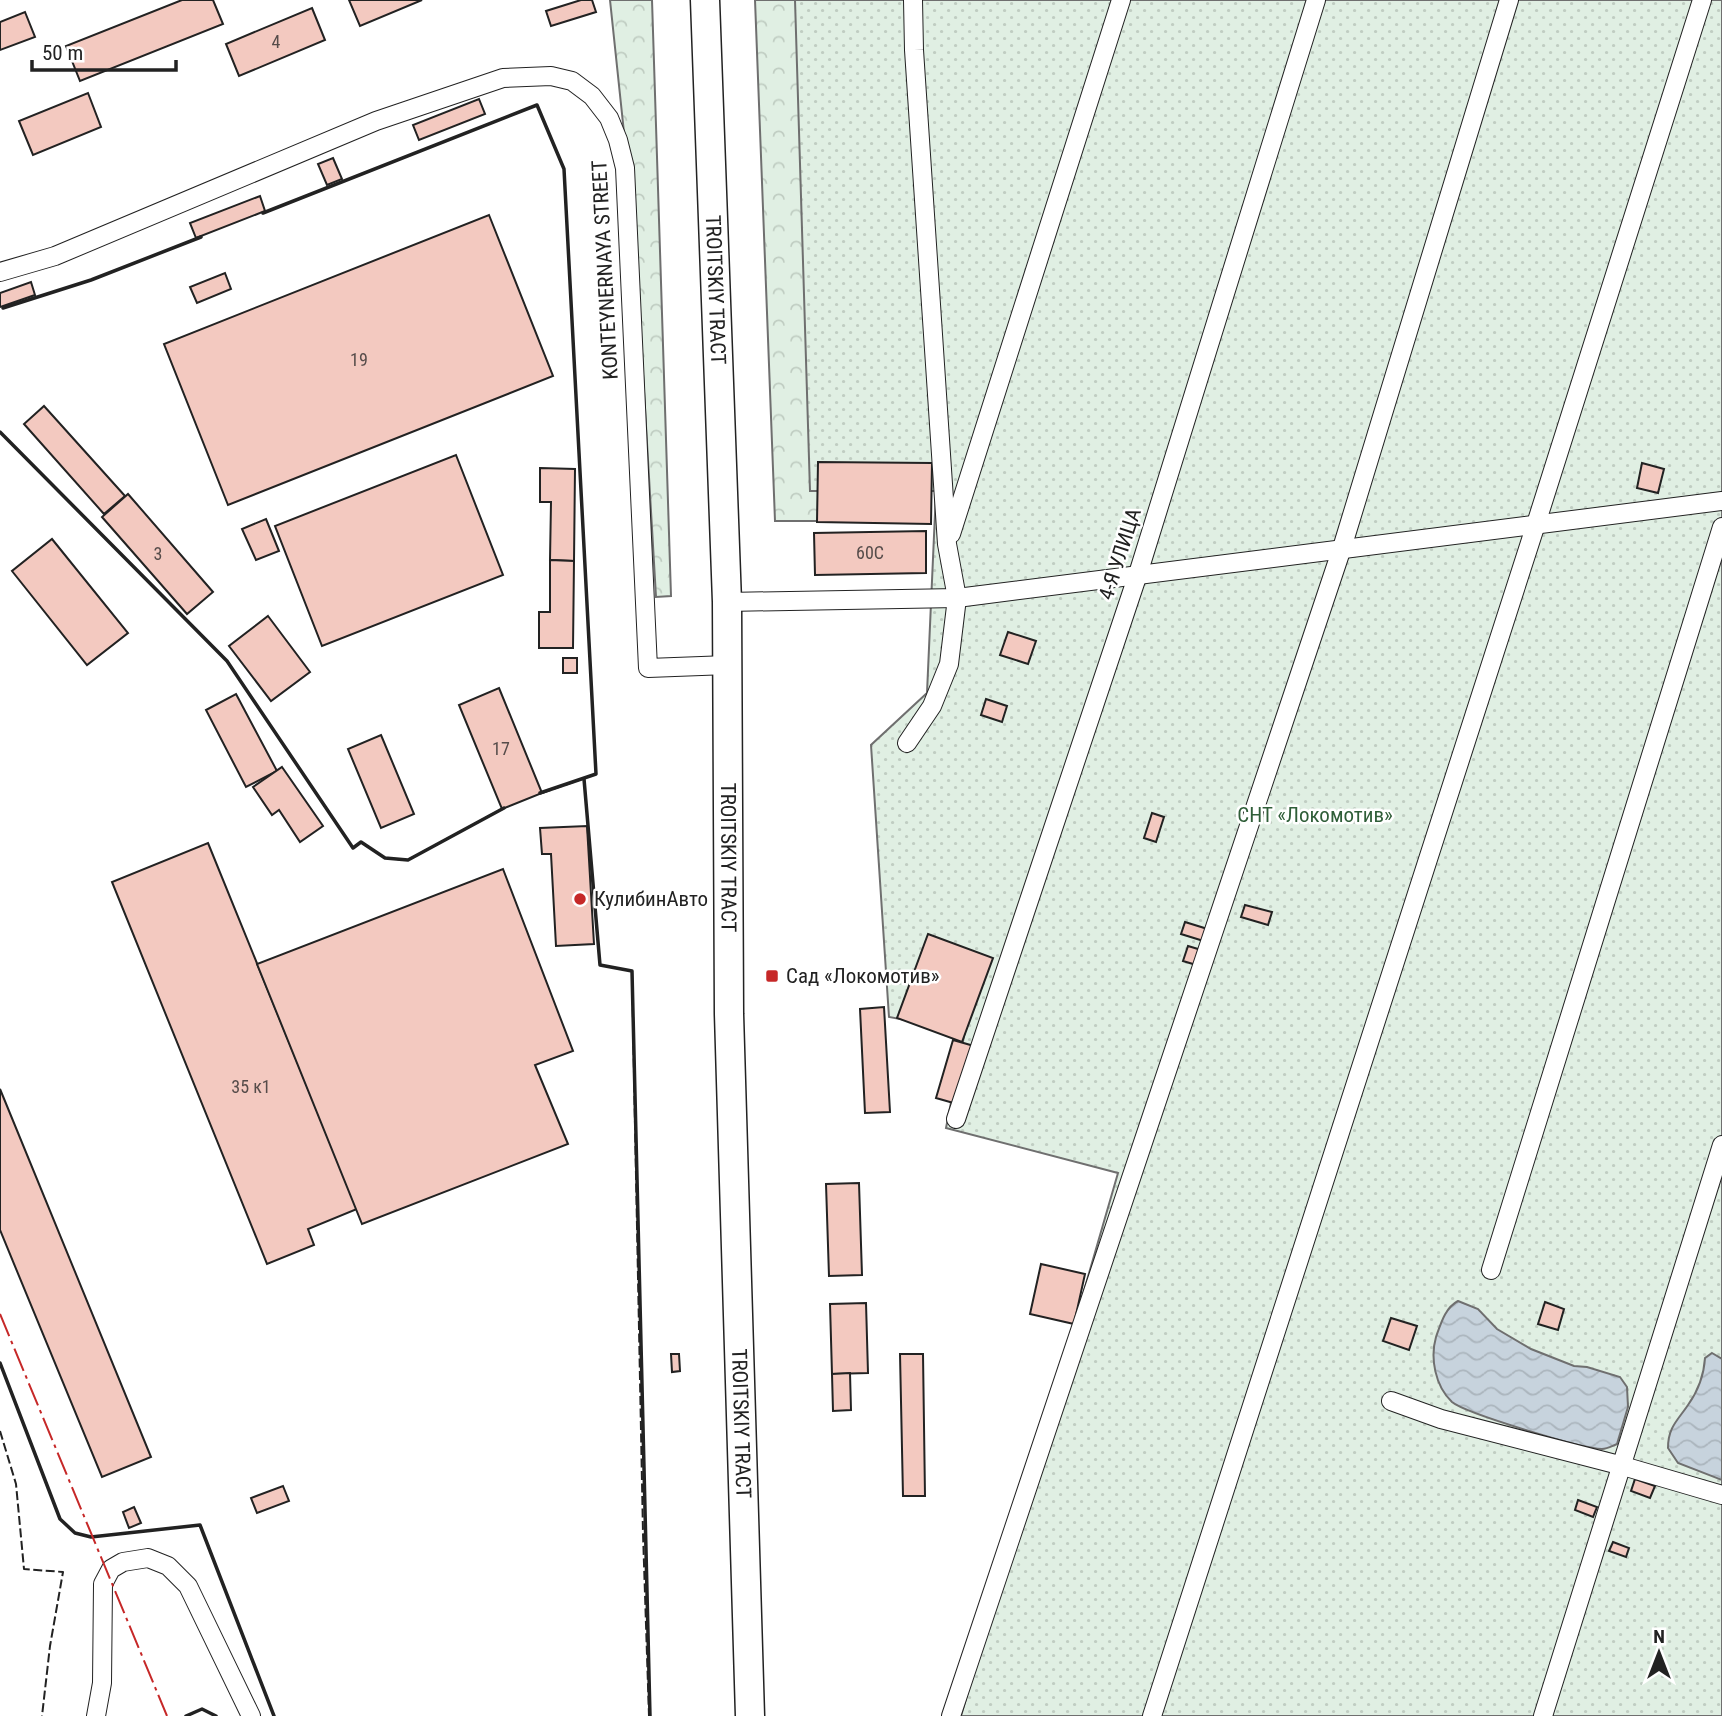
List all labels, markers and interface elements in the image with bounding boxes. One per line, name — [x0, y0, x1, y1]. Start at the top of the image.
scale bar — [32, 28, 175, 72]
house number: 4 — [272, 31, 281, 52]
text: 50 m — [42, 41, 83, 65]
street label: KONTEYNERNAYA STREET — [587, 160, 623, 380]
street label: TROITSKIY TRACT — [701, 214, 730, 365]
house number: 19 — [350, 349, 368, 370]
street label: 4-Я УЛИЦА — [1094, 505, 1146, 603]
house number: 60С — [856, 542, 884, 563]
house number: 3 — [154, 543, 162, 564]
house number: 17 — [492, 738, 510, 759]
street label: TROITSKIY TRACT — [716, 783, 741, 933]
park label: СНТ «Локомотив» — [1237, 803, 1393, 827]
place label: КулибинАвто — [594, 887, 708, 911]
marker: КулибинАвто — [572, 891, 588, 907]
place label: Сад «Локомотив» — [786, 964, 940, 988]
marker: Сад «Локомотив» — [764, 968, 780, 984]
house number: 35 к1 — [231, 1076, 271, 1097]
street label: TROITSKIY TRACT — [727, 1348, 755, 1499]
north arrow — [1624, 1618, 1694, 1688]
text: N — [1653, 1625, 1665, 1648]

